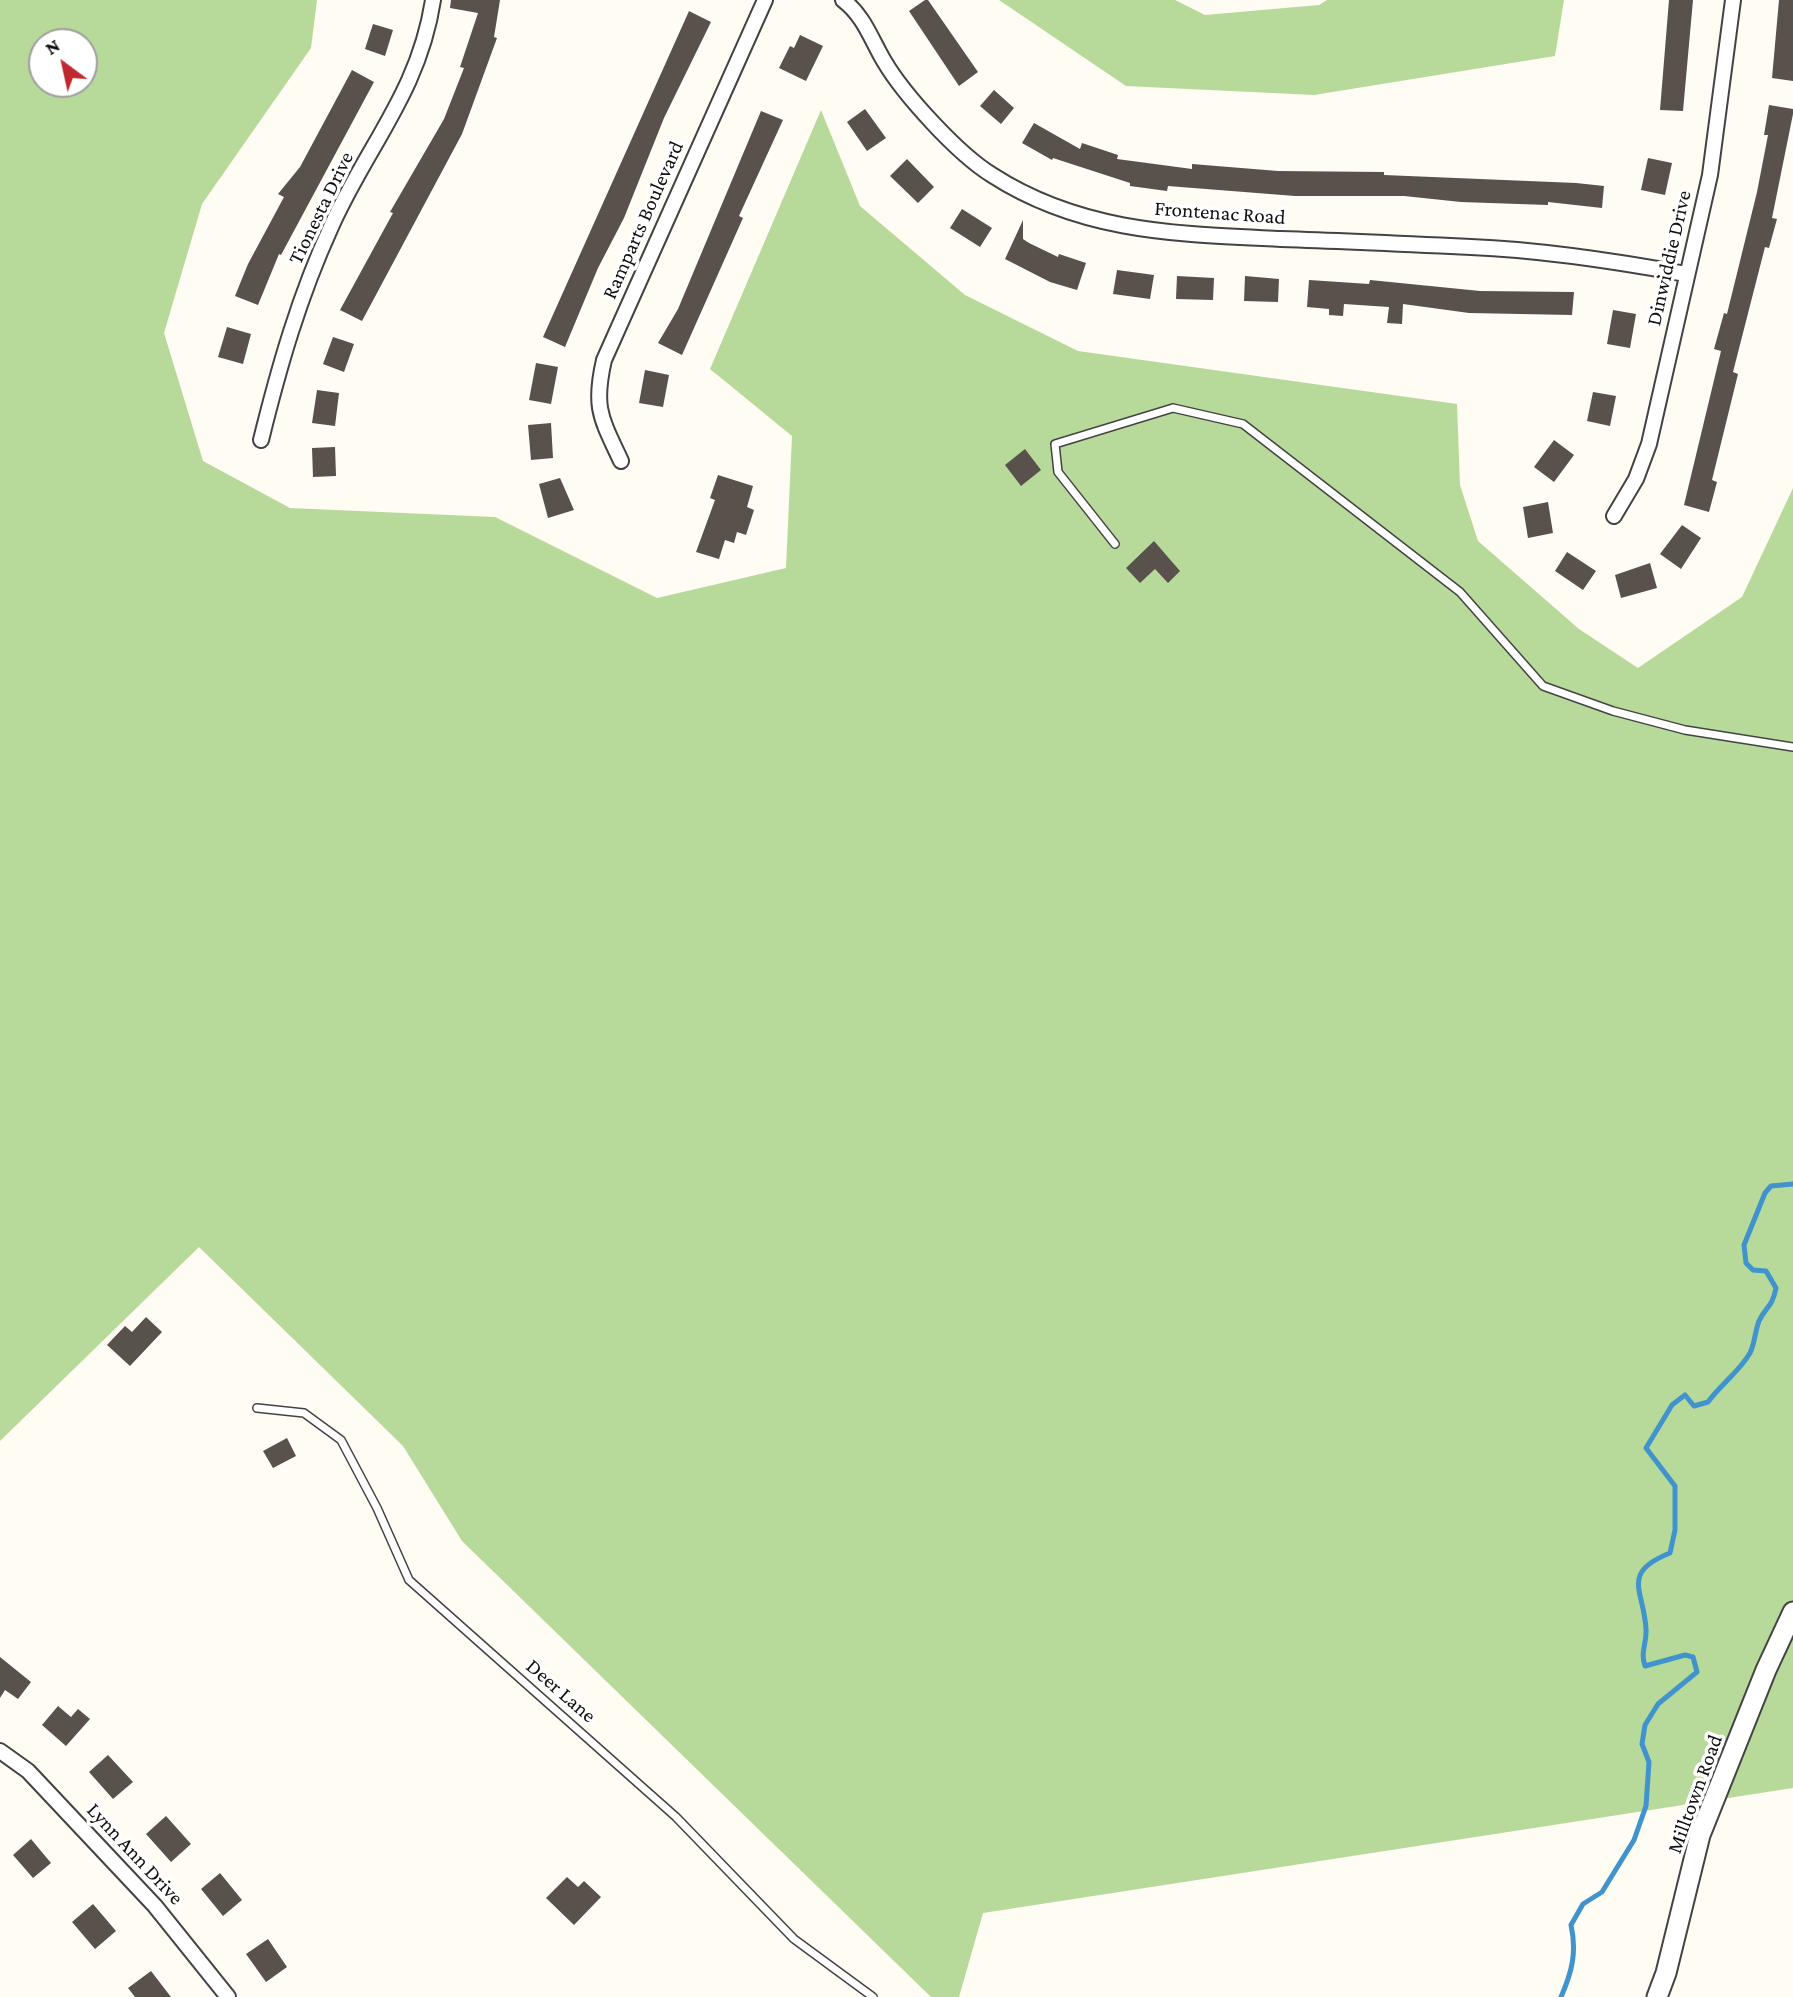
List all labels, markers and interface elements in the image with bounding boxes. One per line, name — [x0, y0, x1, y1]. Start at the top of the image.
north arrow — [28, 28, 98, 98]
text: N — [41, 34, 64, 59]
street label: Ramparts Boulevard — [597, 137, 689, 303]
street label: Tionesta Drive — [283, 148, 359, 268]
street label: Dinwiddie Drive — [1641, 188, 1697, 328]
street label: Frontenac Road — [1154, 196, 1286, 230]
street label: Deer Lane — [521, 1654, 601, 1728]
street label: Milltown Road — [1662, 1731, 1728, 1857]
street label: Lynn Ann Drive — [81, 1798, 189, 1910]

